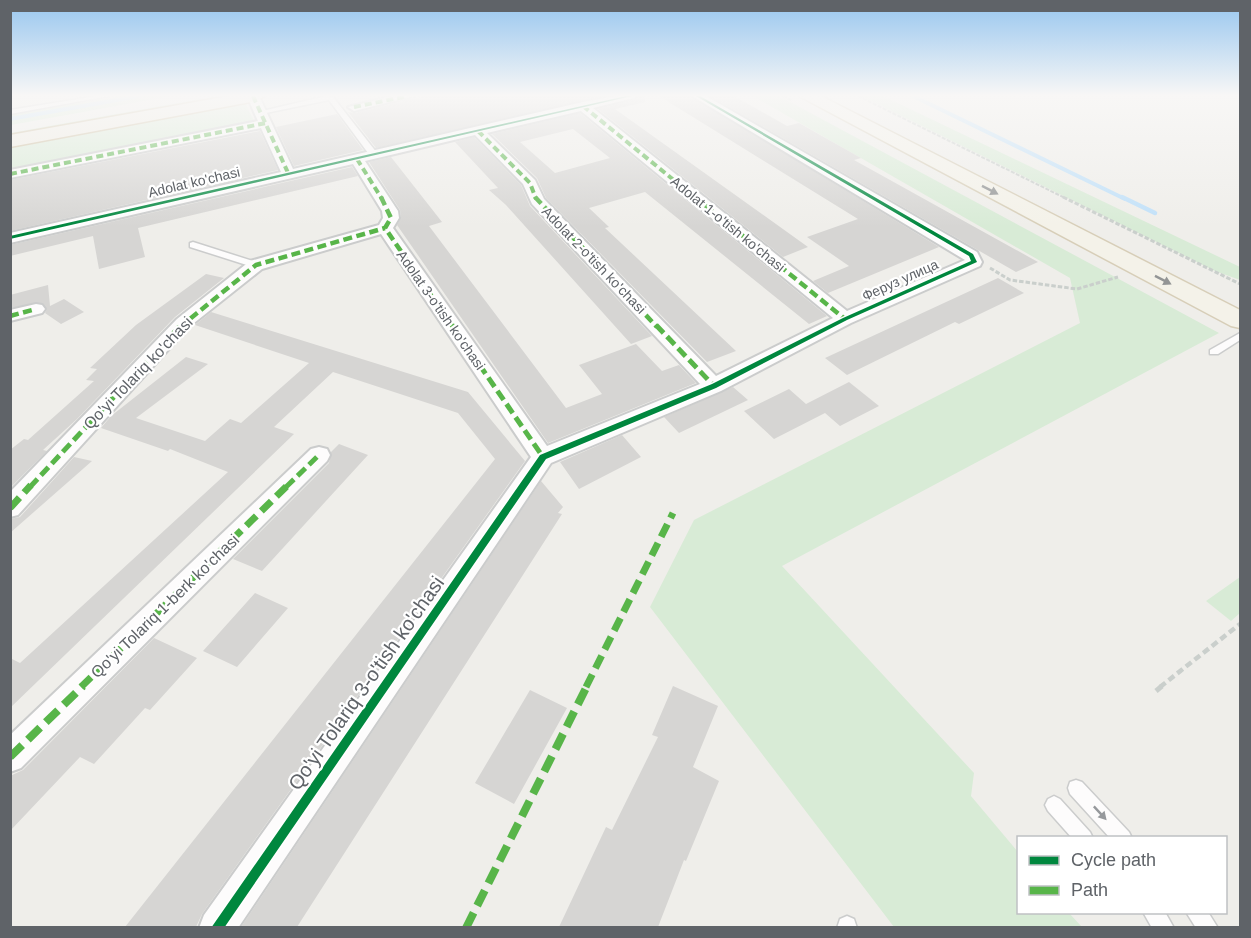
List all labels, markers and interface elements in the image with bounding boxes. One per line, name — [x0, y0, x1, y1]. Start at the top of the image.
street label: Adolat ko'chasi — [147, 164, 241, 200]
street label: Adolat 1-o'tish ko'chasi — [668, 173, 788, 275]
one-way arrow — [982, 186, 999, 195]
street label: Adolat 2-o'tish ko'chasi — [539, 203, 649, 317]
street label: Adolat 3-o'tish ko'chasi — [394, 247, 488, 373]
street label: Феруз улица — [859, 256, 941, 304]
one-way arrow — [1155, 276, 1172, 285]
street label: Qo'yi Tolariq ko'chasi — [80, 314, 196, 432]
street label: Qo'yi Tolariq 1-berk ko'chasi — [88, 531, 242, 681]
street label: Qo'yi Tolariq 3-o'tish ko'chasi — [284, 572, 448, 794]
one-way arrow — [1093, 805, 1107, 820]
legend — [1017, 836, 1227, 914]
text: Cycle path — [1071, 850, 1156, 870]
text: Path — [1071, 880, 1108, 900]

